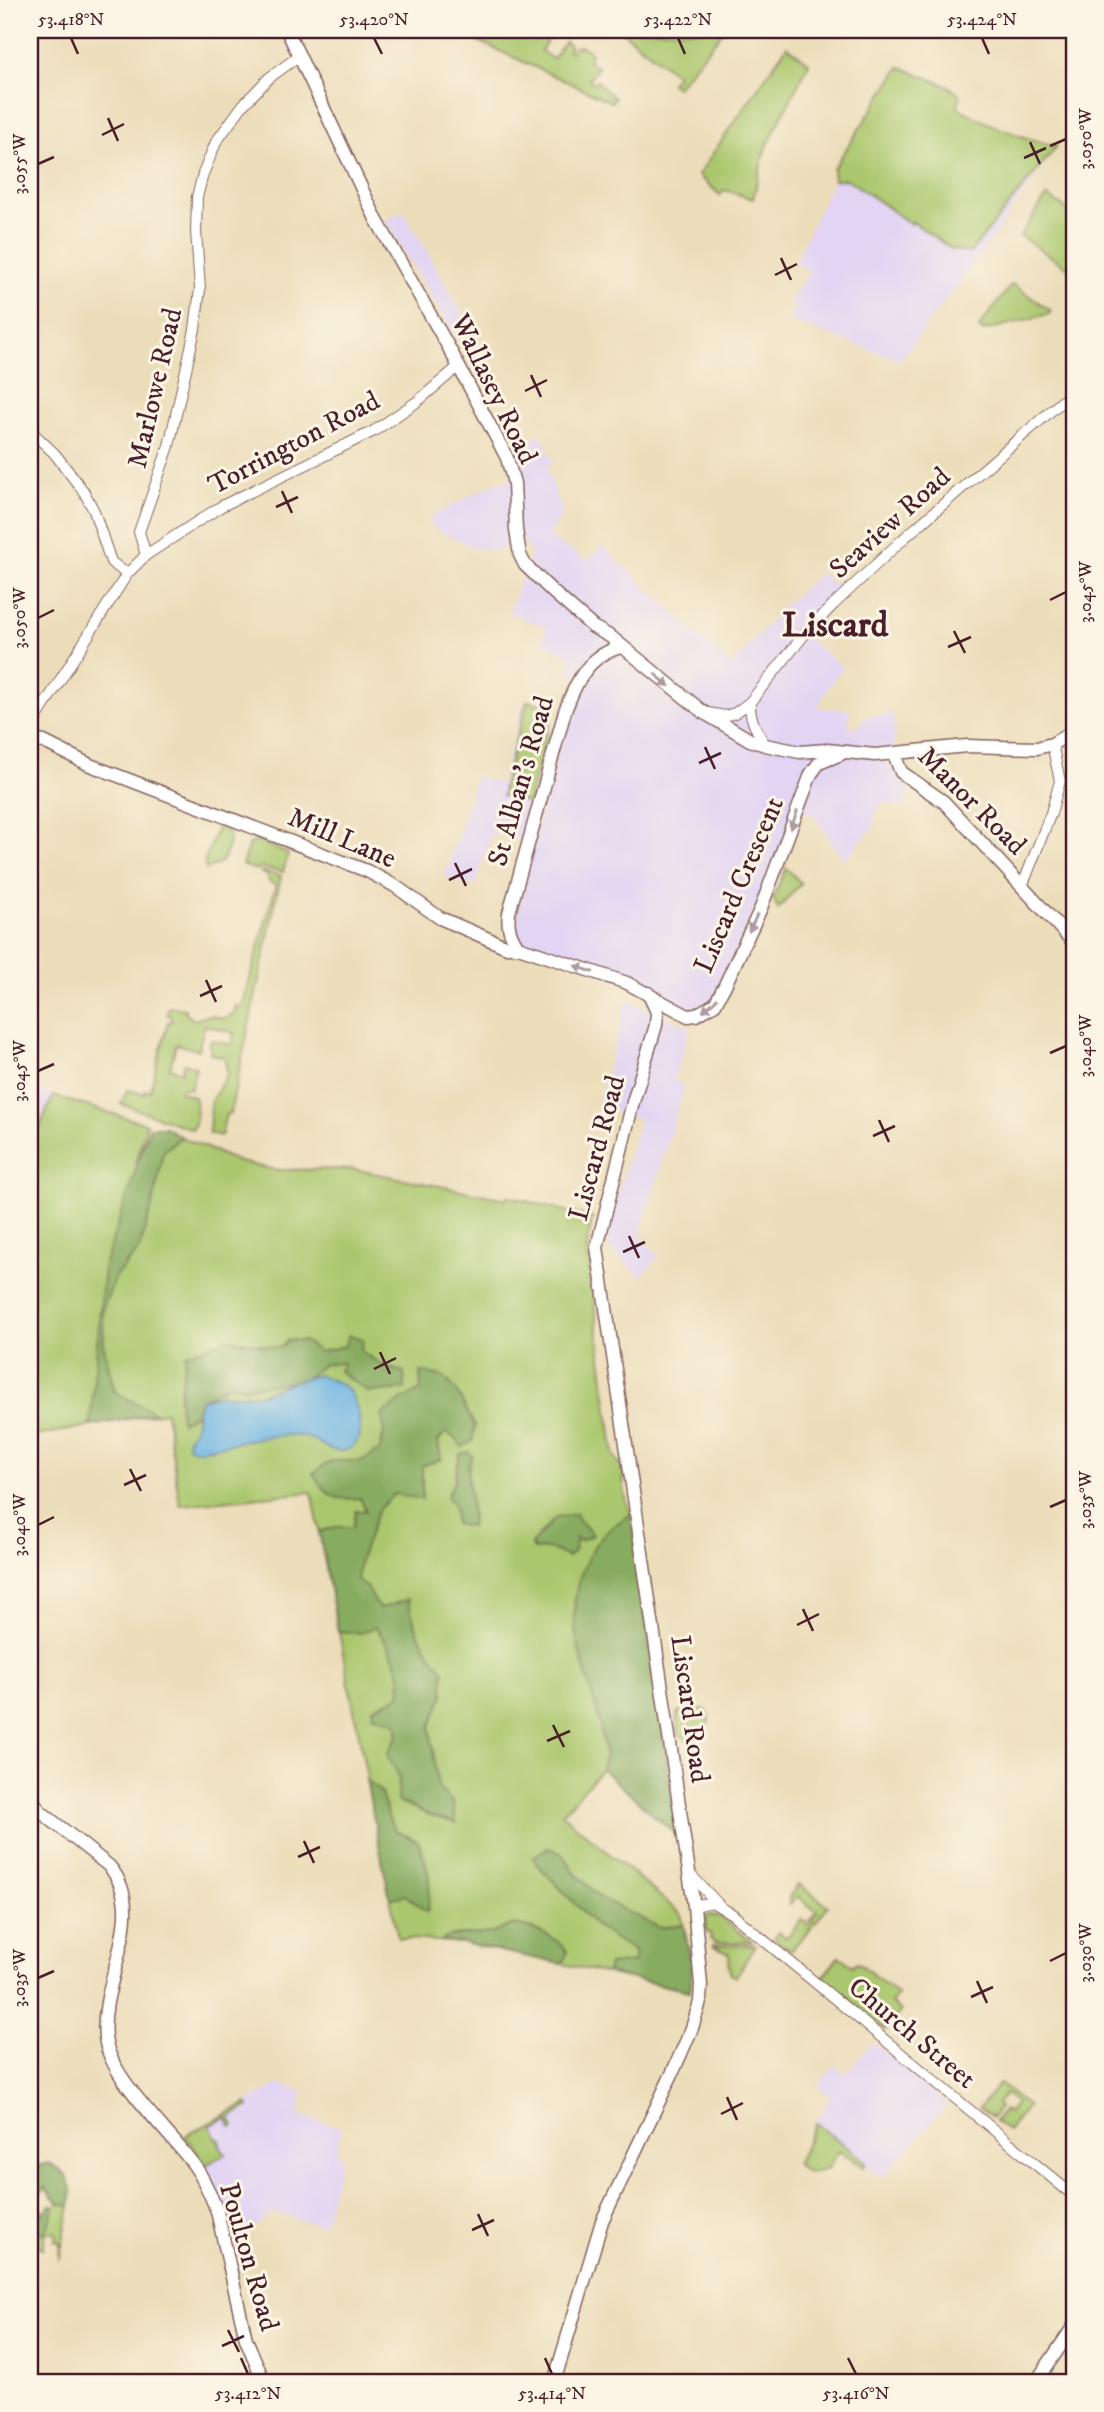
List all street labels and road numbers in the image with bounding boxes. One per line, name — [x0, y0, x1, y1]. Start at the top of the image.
street label: Marlowe Road — [120, 305, 190, 471]
street label: Wallasey Road — [442, 307, 545, 470]
street label: Torrington Road — [202, 383, 386, 503]
street label: Seaview Road — [822, 459, 958, 587]
street label: St Alban's Road — [480, 692, 562, 870]
street label: Manor Road — [910, 739, 1034, 863]
street label: Liscard Crescent — [686, 792, 792, 978]
street label: Mill Lane — [283, 800, 401, 876]
street label: Liscard Road — [561, 1071, 633, 1224]
street label: Liscard Road — [662, 1633, 718, 1785]
street label: Church Street — [841, 1969, 983, 2097]
street label: Poulton Road — [211, 2179, 287, 2335]

